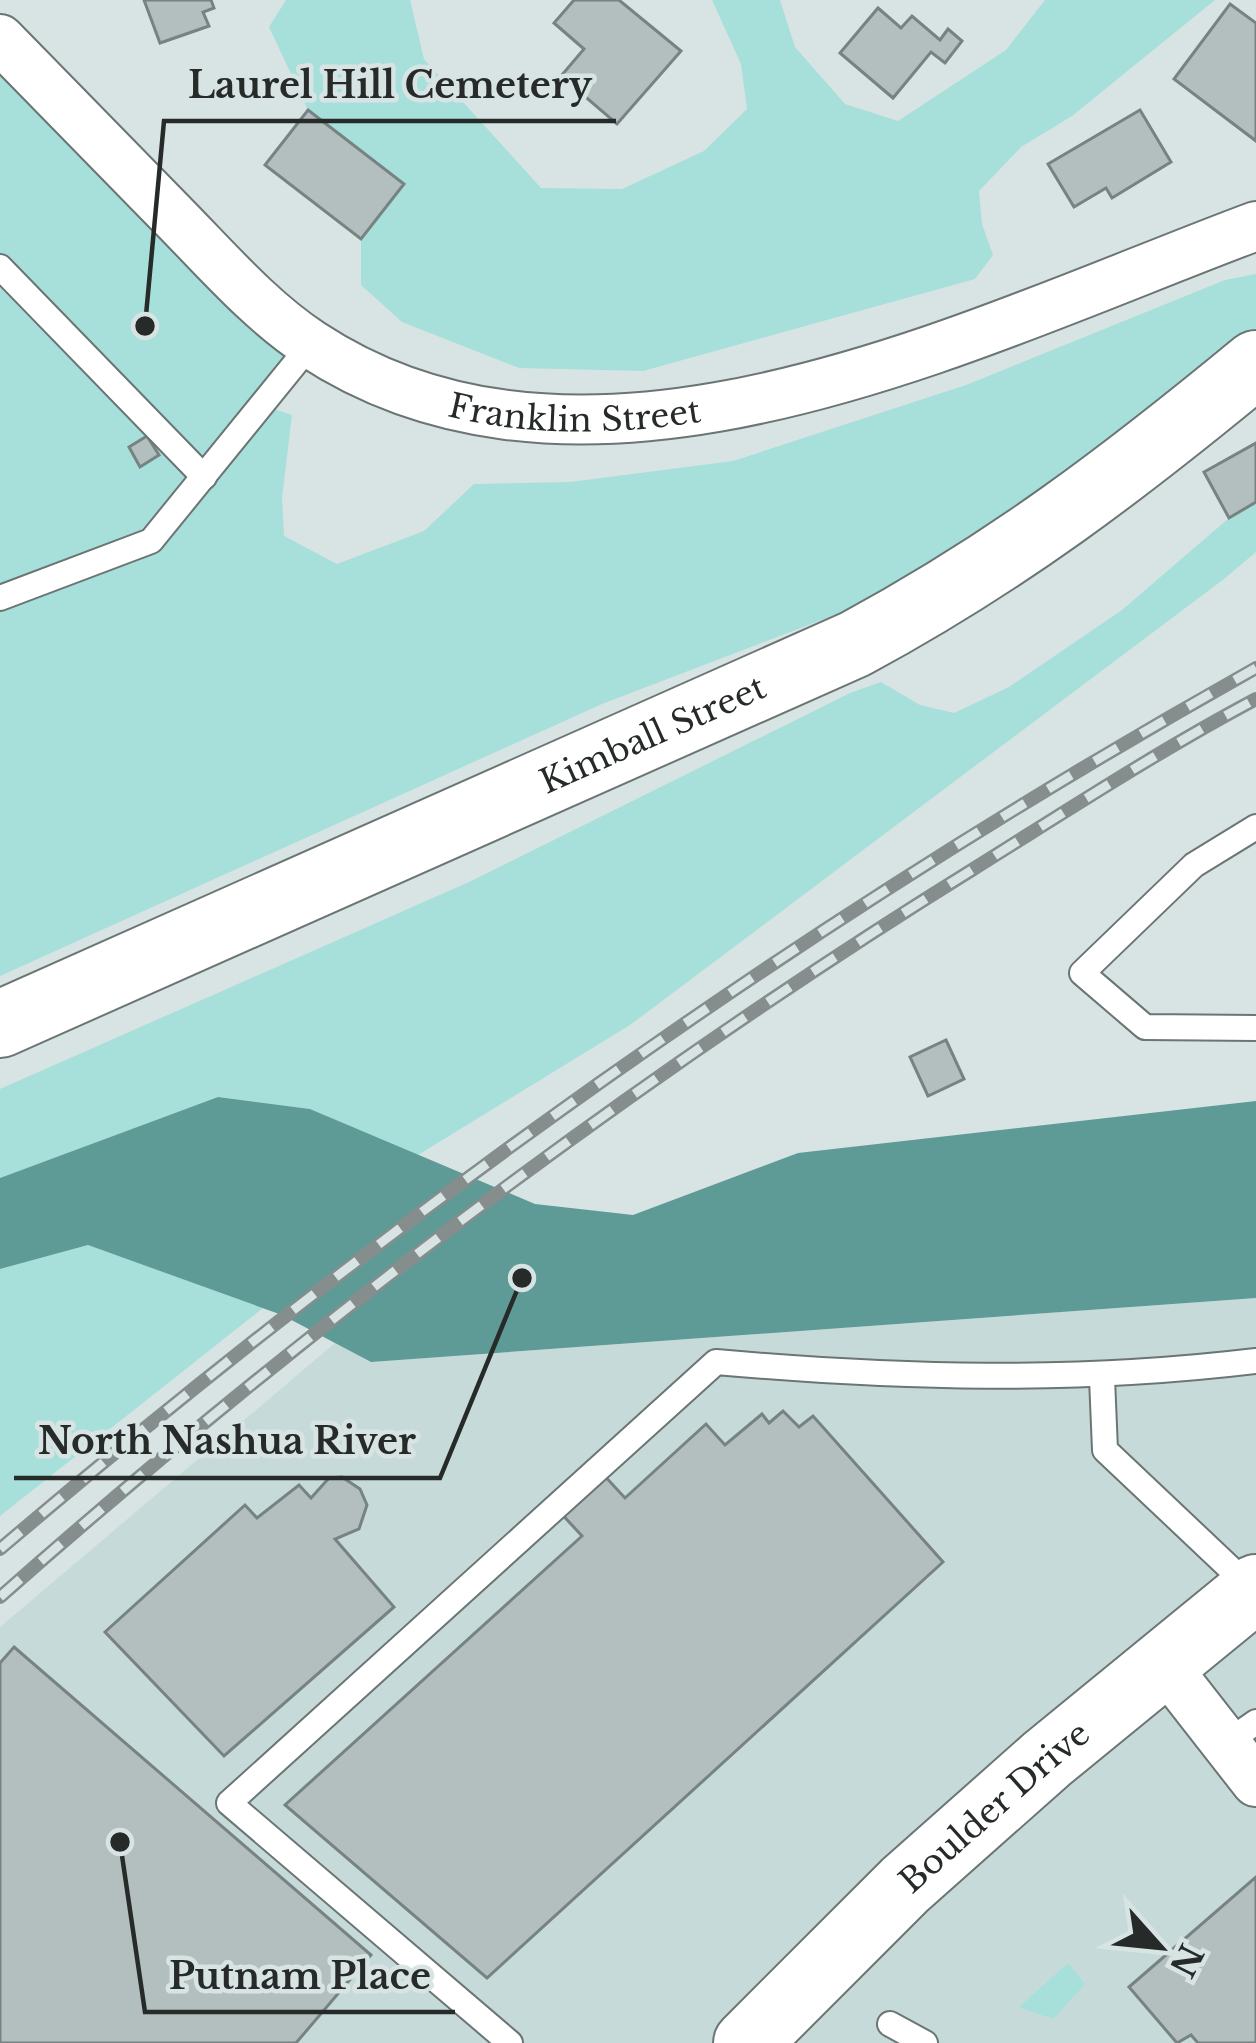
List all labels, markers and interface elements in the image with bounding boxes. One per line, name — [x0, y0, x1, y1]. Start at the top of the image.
callout: Laurel Hill Cemetery — [164, 49, 616, 121]
text: Laurel Hill Cemetery — [188, 63, 593, 108]
street label: Franklin Street — [445, 385, 704, 441]
street label: Kimball Street — [534, 666, 772, 802]
callout: North Nashua River — [14, 1406, 440, 1478]
text: North Nashua River — [38, 1419, 416, 1464]
street label: Boulder Drive — [891, 1713, 1098, 1902]
north arrow — [1100, 1887, 1220, 2007]
text: N — [1161, 1937, 1212, 1984]
callout: Putnam Place — [145, 1940, 455, 2012]
text: Putnam Place — [169, 1954, 431, 1999]

